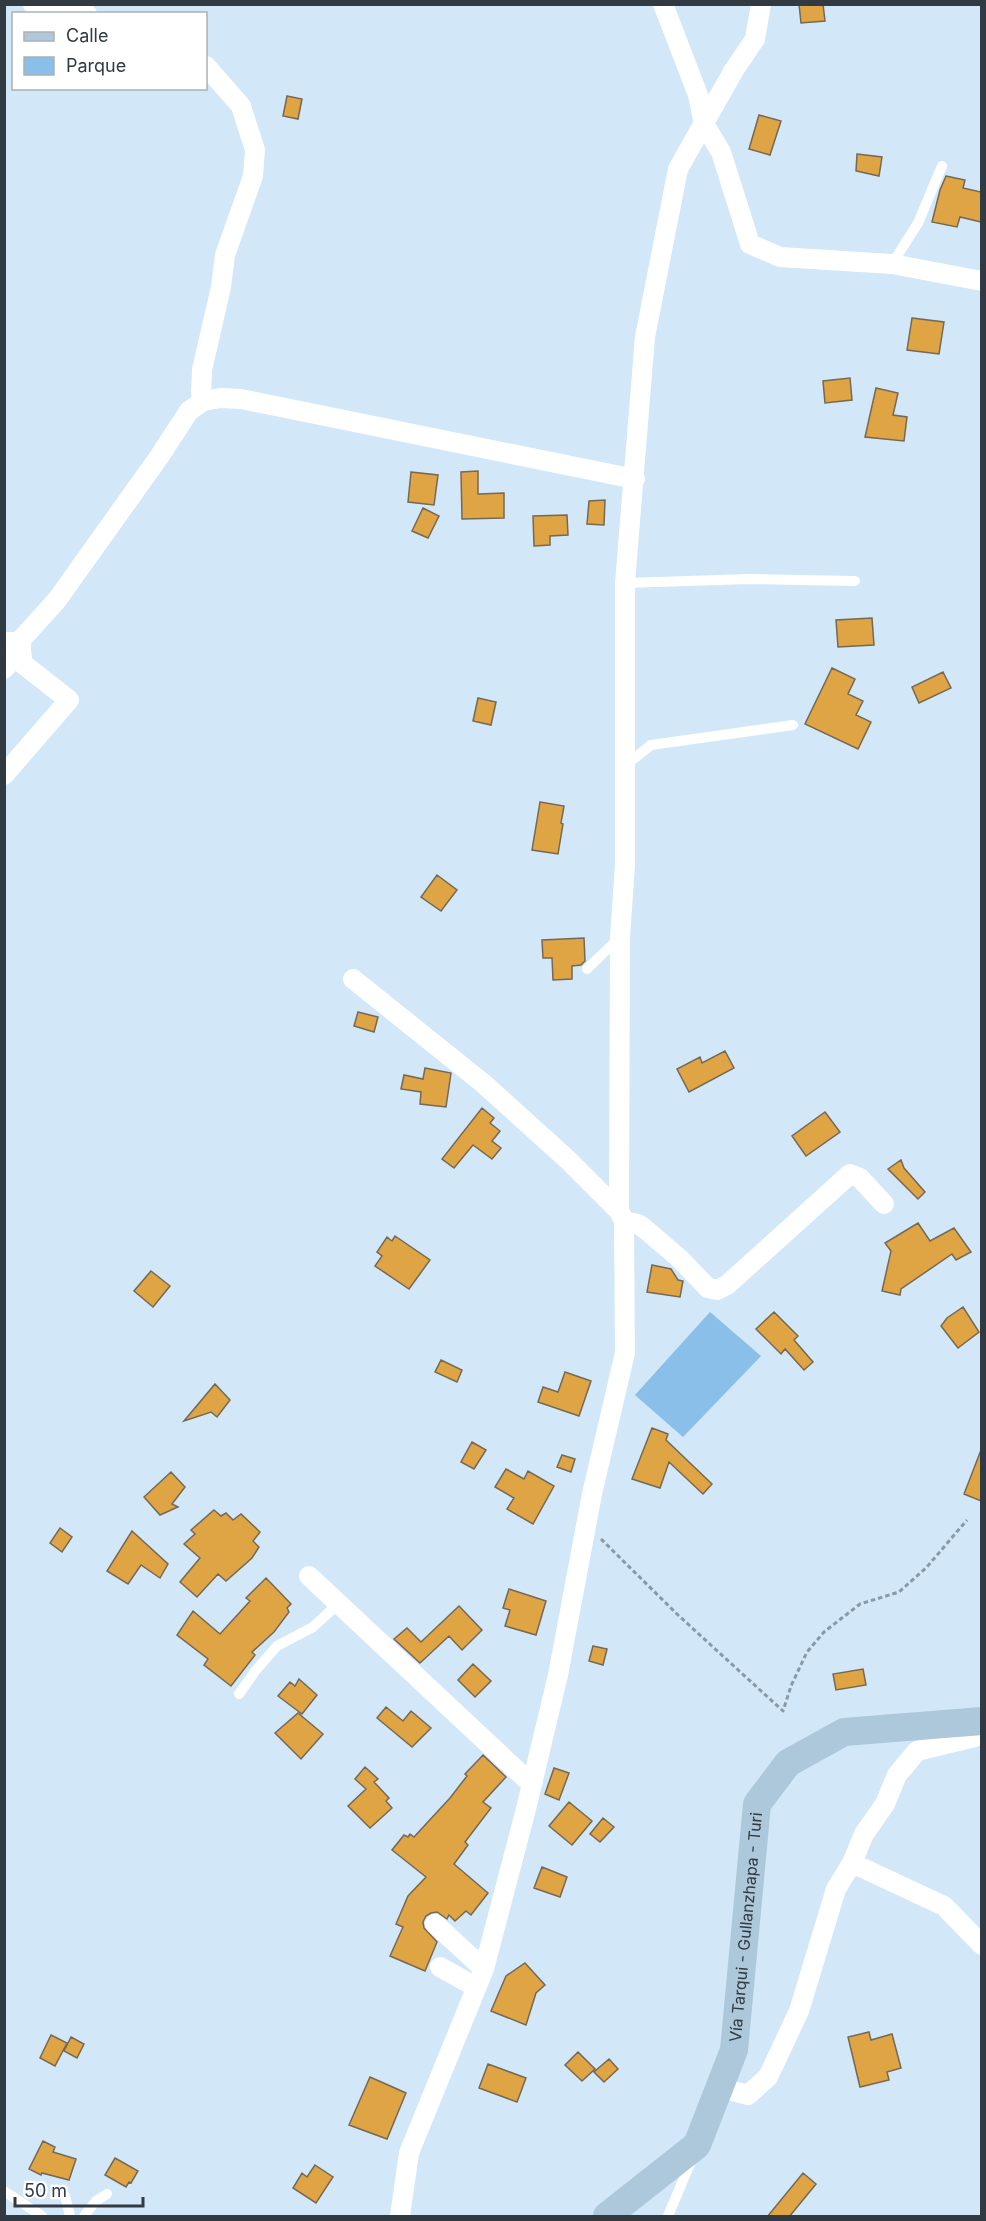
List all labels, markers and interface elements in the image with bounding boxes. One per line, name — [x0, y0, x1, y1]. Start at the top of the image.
legend — [12, 12, 207, 90]
text: Calle — [66, 25, 108, 46]
text: Parque — [66, 55, 126, 76]
street label: Vía Tarqui - Gullanzhapa - Turi — [725, 1811, 766, 2043]
scale bar — [15, 2170, 142, 2208]
text: 50 m — [24, 2180, 67, 2201]

